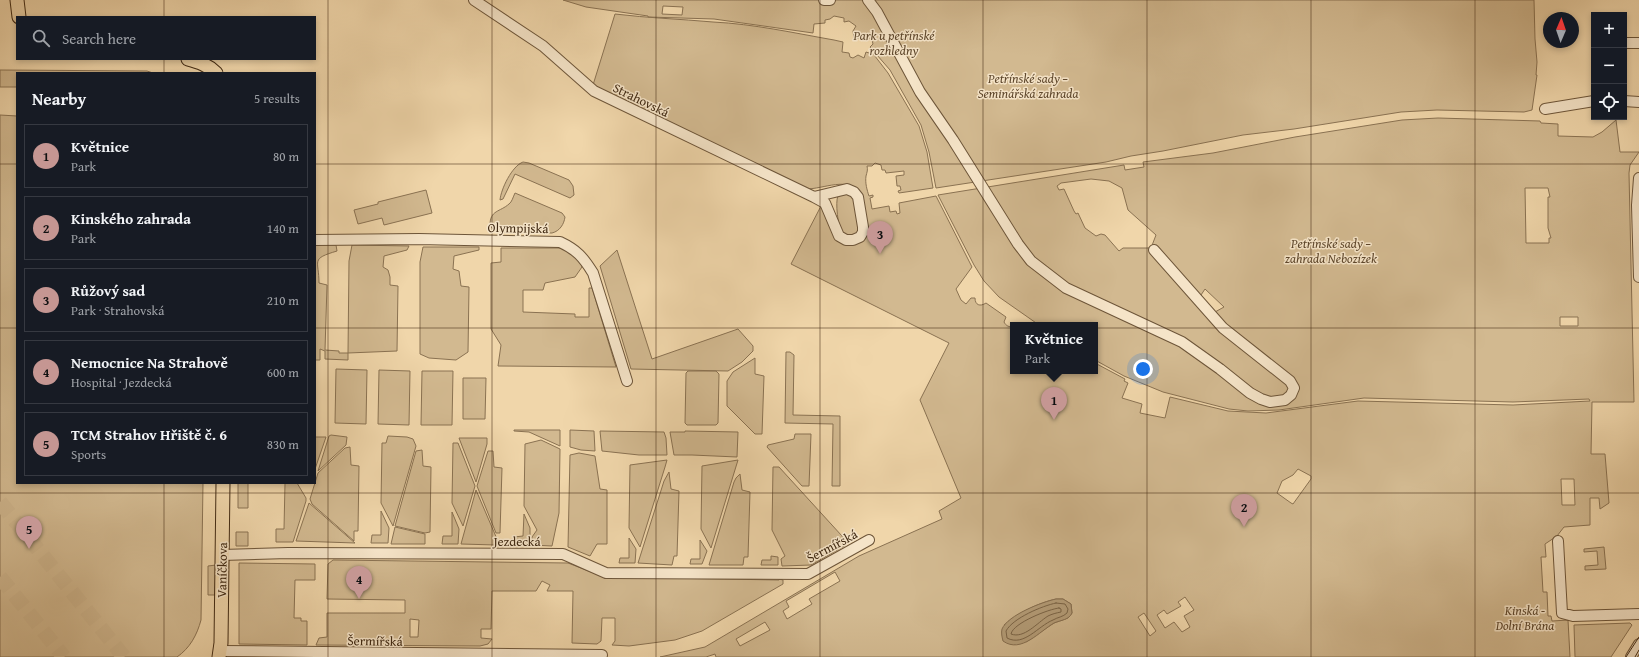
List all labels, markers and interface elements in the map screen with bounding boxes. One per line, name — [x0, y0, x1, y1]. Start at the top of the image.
north arrow — [1543, 12, 1579, 48]
map controls — [1591, 12, 1627, 120]
button: + — [1591, 12, 1627, 48]
search box — [16, 16, 316, 60]
park label: Park u petřínské rozhledny — [852, 26, 935, 60]
icon: search — [30, 27, 52, 49]
text: Search here — [62, 28, 136, 49]
button: − — [1591, 48, 1627, 84]
park label: Petřínské sady – Seminářská zahrada — [978, 69, 1078, 103]
street label: Strahovská — [610, 78, 673, 122]
button: locate — [1591, 84, 1627, 120]
text: Nearby — [32, 86, 86, 111]
text: 5 results — [254, 89, 300, 108]
text: Květnice — [71, 136, 129, 157]
text: 1 — [43, 147, 49, 166]
text: 80 m — [273, 147, 299, 166]
text: Park — [71, 157, 96, 176]
text: Kinského zahrada — [71, 208, 191, 229]
street label: Olympijská — [487, 218, 549, 238]
text: 2 — [43, 219, 49, 238]
text: 140 m — [267, 219, 299, 238]
pin: 3 — [867, 221, 893, 254]
text: Park — [71, 229, 96, 248]
park label: Petřínské sady – zahrada Nebozízek — [1284, 234, 1377, 268]
text: Růžový sad — [71, 280, 145, 301]
text: 3 — [43, 291, 49, 310]
text: 210 m — [267, 291, 299, 310]
text: Park · Strahovská — [71, 301, 164, 320]
popup — [1010, 322, 1098, 374]
text: Květnice — [1025, 328, 1083, 349]
text: Park — [1025, 349, 1050, 368]
text: Nemocnice Na Strahově — [71, 352, 228, 373]
your location — [1133, 359, 1153, 379]
text: 4 — [43, 363, 49, 382]
text: 600 m — [267, 363, 299, 382]
text: Hospital · Jezdecká — [71, 373, 172, 392]
pin: 1 — [1041, 387, 1067, 420]
text: TCM Strahov Hřiště č. 6 — [71, 424, 227, 445]
text: 5 — [43, 435, 49, 454]
text: 830 m — [267, 435, 299, 454]
text: Sports — [71, 445, 106, 464]
pin: 2 — [1231, 494, 1257, 527]
pin: 5 — [16, 516, 42, 549]
street label: Šermířská — [803, 524, 862, 567]
street label: Jezdecká — [491, 532, 541, 551]
street label: Vaníčkova — [212, 541, 232, 598]
pin: 4 — [346, 566, 372, 599]
park label: Kinská - Dolní Brána — [1495, 601, 1554, 635]
street label: Šermířská — [347, 631, 404, 651]

